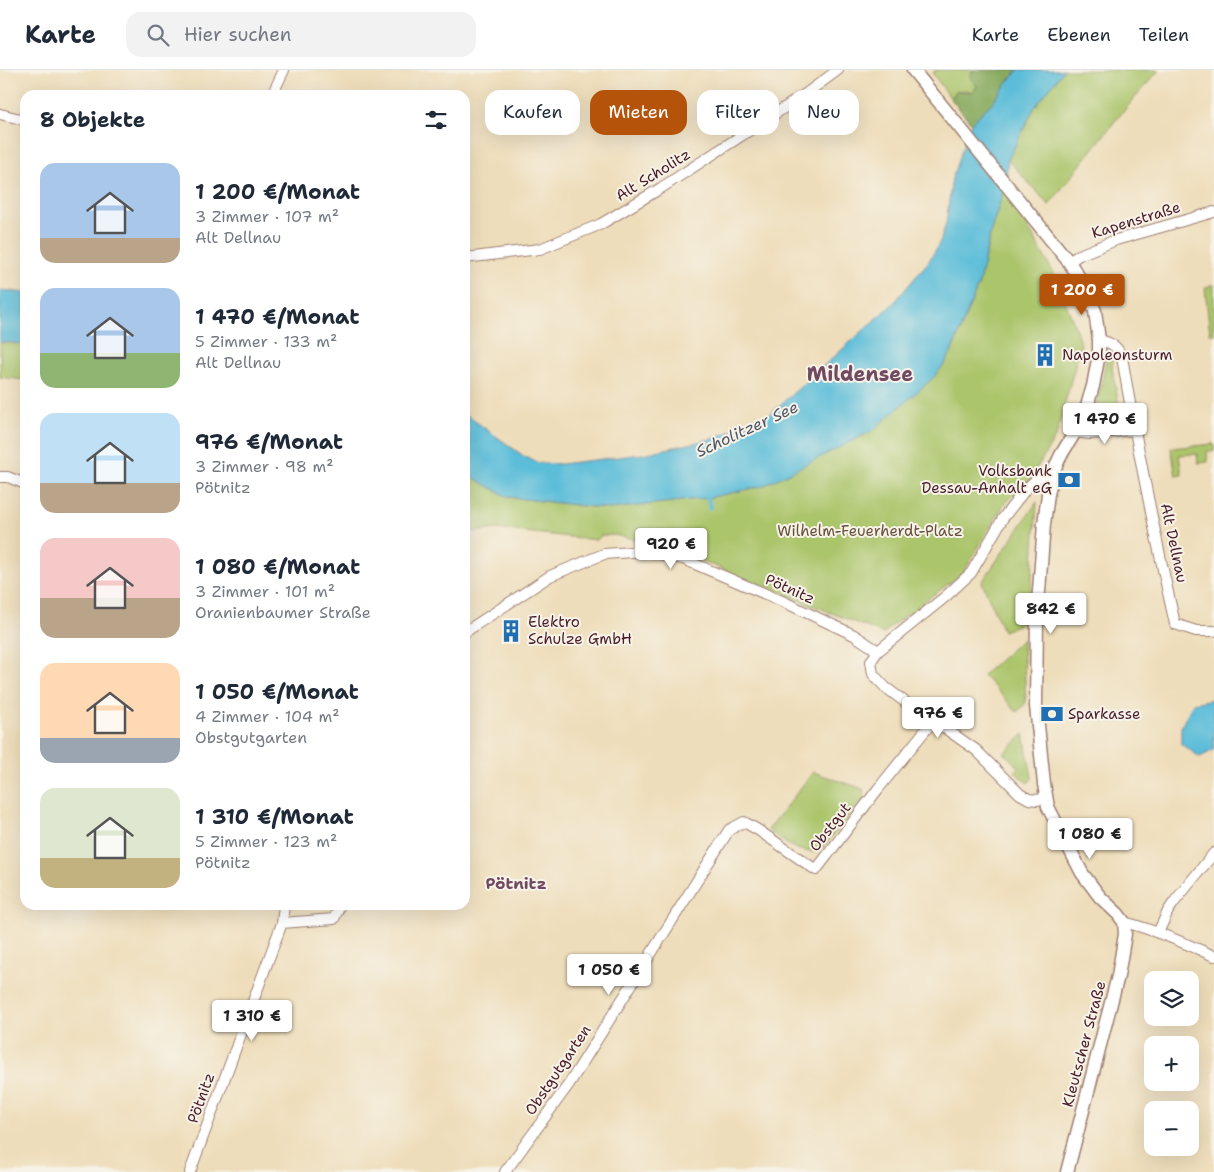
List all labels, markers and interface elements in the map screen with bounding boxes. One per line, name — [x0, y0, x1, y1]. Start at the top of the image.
search box — [126, 12, 476, 57]
text: Karte — [25, 19, 96, 51]
icon: search — [144, 21, 172, 49]
text: Hier suchen — [184, 22, 291, 47]
text: Karte — [972, 23, 1019, 47]
text: Ebenen — [1047, 23, 1111, 47]
text: Teilen — [1139, 23, 1189, 47]
chip: Kaufen — [485, 90, 580, 135]
chip: Mieten — [590, 90, 687, 135]
chip: Filter — [697, 90, 779, 135]
chip: Neu — [789, 90, 859, 135]
text: 8 Objekte — [40, 106, 145, 134]
icon: filters — [422, 106, 450, 134]
street label: Alt Scholitz — [612, 144, 694, 206]
text: 1 200 €/Monat — [195, 178, 360, 206]
icon: home — [80, 183, 140, 243]
street label: Kapenstraße — [1089, 197, 1183, 243]
text: 3 Zimmer · 107 m² — [195, 206, 339, 227]
text: Alt Dellnau — [195, 227, 281, 248]
pin: 1 200 € — [1036, 274, 1128, 316]
text: 1 200 € — [1051, 279, 1113, 300]
text: 1 470 €/Monat — [195, 303, 359, 331]
icon: home — [80, 308, 140, 368]
text: 5 Zimmer · 133 m² — [195, 331, 337, 352]
building icon: Napoleonsturm — [1032, 342, 1058, 368]
place label: Napoleonsturm — [1062, 345, 1172, 365]
text: Alt Dellnau — [195, 352, 281, 373]
district label: Mildensee — [807, 361, 913, 387]
water label: Scholitzer See — [693, 396, 801, 462]
pin: 1 470 € — [1059, 402, 1151, 445]
text: 1 470 € — [1074, 408, 1136, 429]
text: 976 €/Monat — [195, 428, 343, 456]
icon: home — [80, 433, 140, 493]
text: 3 Zimmer · 98 m² — [195, 456, 334, 477]
place label: Volksbank Dessau-Anhalt eG — [922, 461, 1052, 498]
bank icon: Volksbank Dessau-Anhalt eG — [1056, 467, 1082, 493]
text: Pötnitz — [195, 477, 251, 498]
street label: Alt Dellnau — [1156, 501, 1192, 585]
park label: Wilhelm-Feuerherdt-Platz — [777, 521, 963, 541]
pin: 920 € — [636, 528, 706, 570]
text: 920 € — [646, 533, 696, 554]
text: 1 080 €/Monat — [195, 553, 360, 581]
icon: home — [80, 558, 140, 618]
street label: Pötnitz — [762, 569, 818, 609]
text: 3 Zimmer · 101 m² — [195, 581, 335, 602]
pin: 842 € — [1016, 592, 1086, 635]
text: 842 € — [1026, 598, 1076, 619]
text: Oranienbaumer Straße — [195, 602, 371, 623]
place label: Elektro Schulze GmbH — [528, 612, 632, 649]
building icon: Elektro Schulze GmbH — [498, 618, 524, 644]
text: 1 050 €/Monat — [195, 678, 359, 706]
icon: home — [80, 683, 140, 743]
pin: 976 € — [903, 696, 973, 739]
bank icon: Sparkasse — [1039, 701, 1065, 727]
text: 976 € — [913, 702, 963, 723]
place label: Sparkasse — [1068, 704, 1140, 724]
text: 4 Zimmer · 104 m² — [195, 706, 340, 727]
text: Obstgutgarten — [195, 727, 307, 748]
street label: Obstgut — [805, 798, 855, 856]
text: 1 310 €/Monat — [195, 803, 354, 831]
icon: home — [80, 808, 140, 868]
pin: 1 080 € — [1044, 818, 1136, 860]
text: 1 080 € — [1059, 823, 1121, 844]
text: 5 Zimmer · 123 m² — [195, 831, 337, 852]
text: Pötnitz — [195, 852, 251, 873]
district label: Pötnitz — [485, 873, 547, 894]
pin: 1 050 € — [563, 954, 655, 996]
text: 1 050 € — [578, 959, 640, 980]
map controls — [1144, 971, 1199, 1156]
button: layers — [1144, 971, 1199, 1026]
street label: Kleutscher Straße — [1058, 979, 1110, 1109]
pin: 1 310 € — [206, 1000, 298, 1042]
text: 1 310 € — [223, 1005, 281, 1026]
street label: Obstgutgarten — [520, 1021, 596, 1119]
button: + — [1144, 1036, 1199, 1091]
street label: Pötnitz — [183, 1070, 219, 1126]
button: − — [1144, 1101, 1199, 1156]

